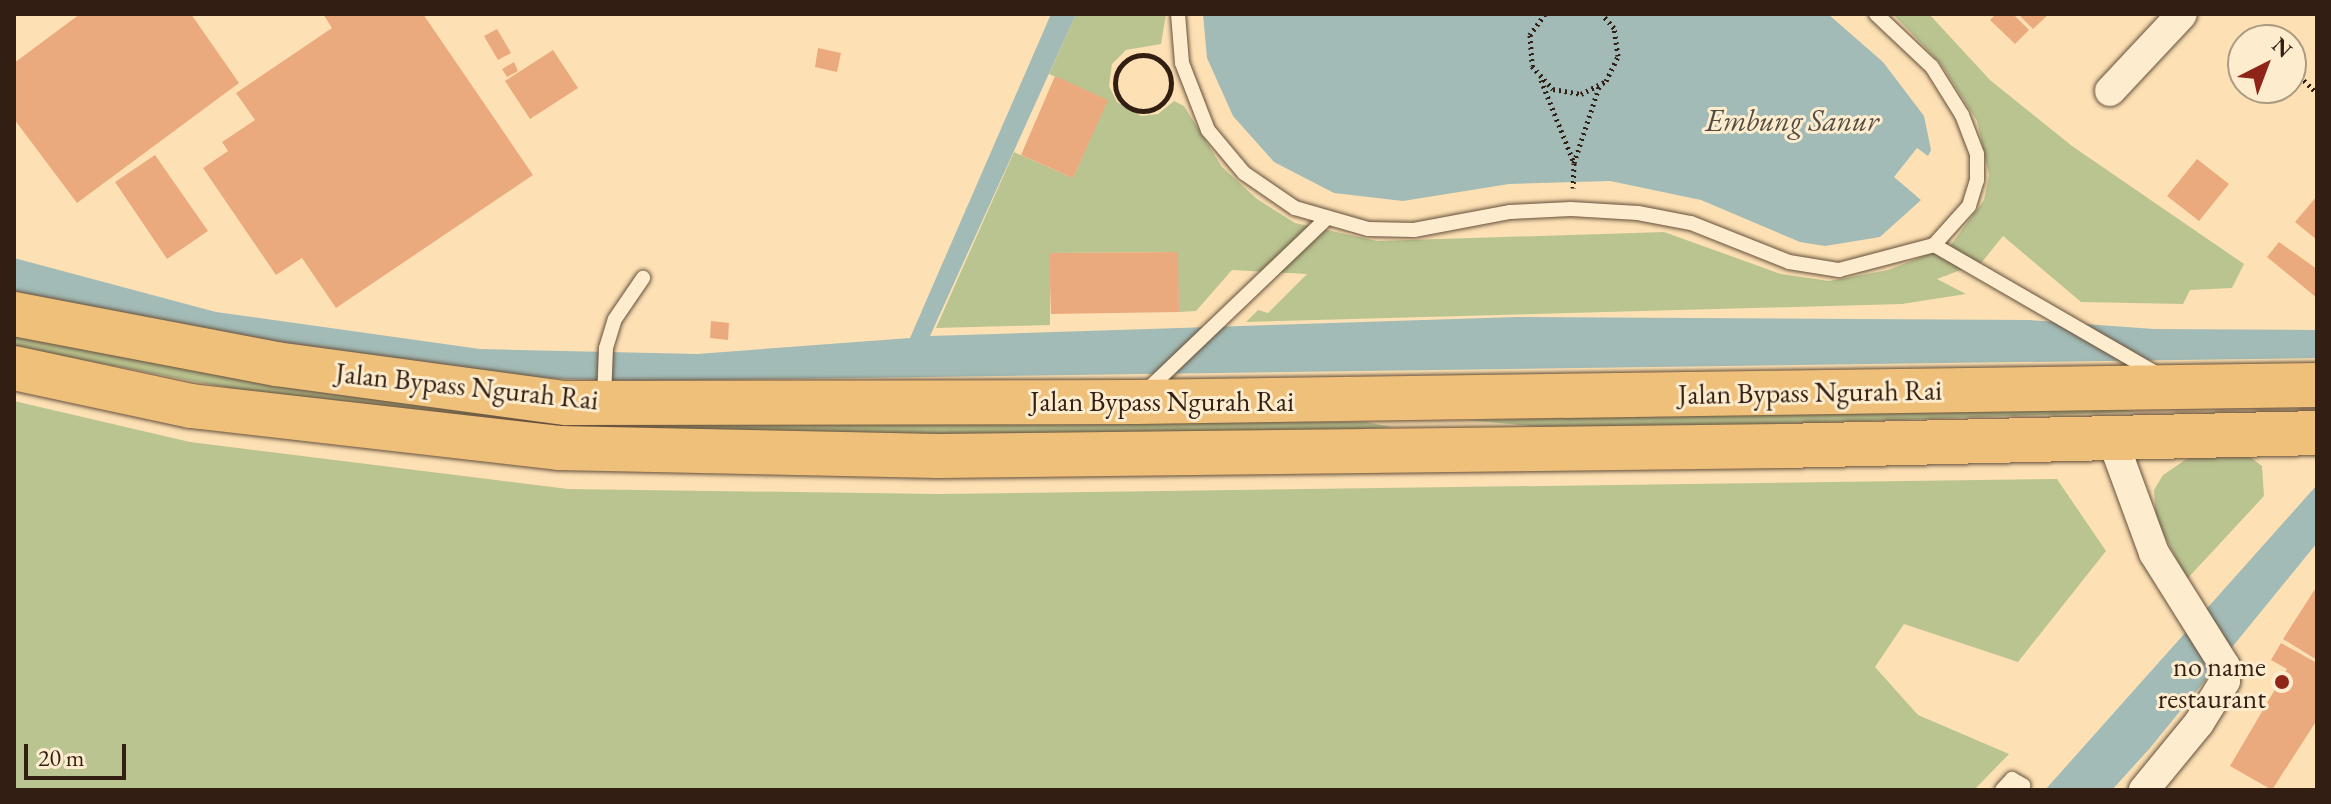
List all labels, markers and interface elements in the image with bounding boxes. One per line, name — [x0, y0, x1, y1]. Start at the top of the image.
north arrow — [2227, 24, 2307, 104]
text: N — [2266, 31, 2298, 64]
water label: Embung Sanur — [1705, 103, 1879, 139]
street label: Jalan Bypass Ngurah Rai — [334, 355, 600, 417]
street label: Jalan Bypass Ngurah Rai — [1678, 373, 1942, 411]
street label: Jalan Bypass Ngurah Rai — [1030, 384, 1294, 418]
place label: no name restaurant — [2158, 649, 2266, 715]
marker: no name restaurant — [2273, 673, 2291, 691]
scale bar — [28, 728, 130, 778]
text: 20 m — [38, 742, 85, 773]

